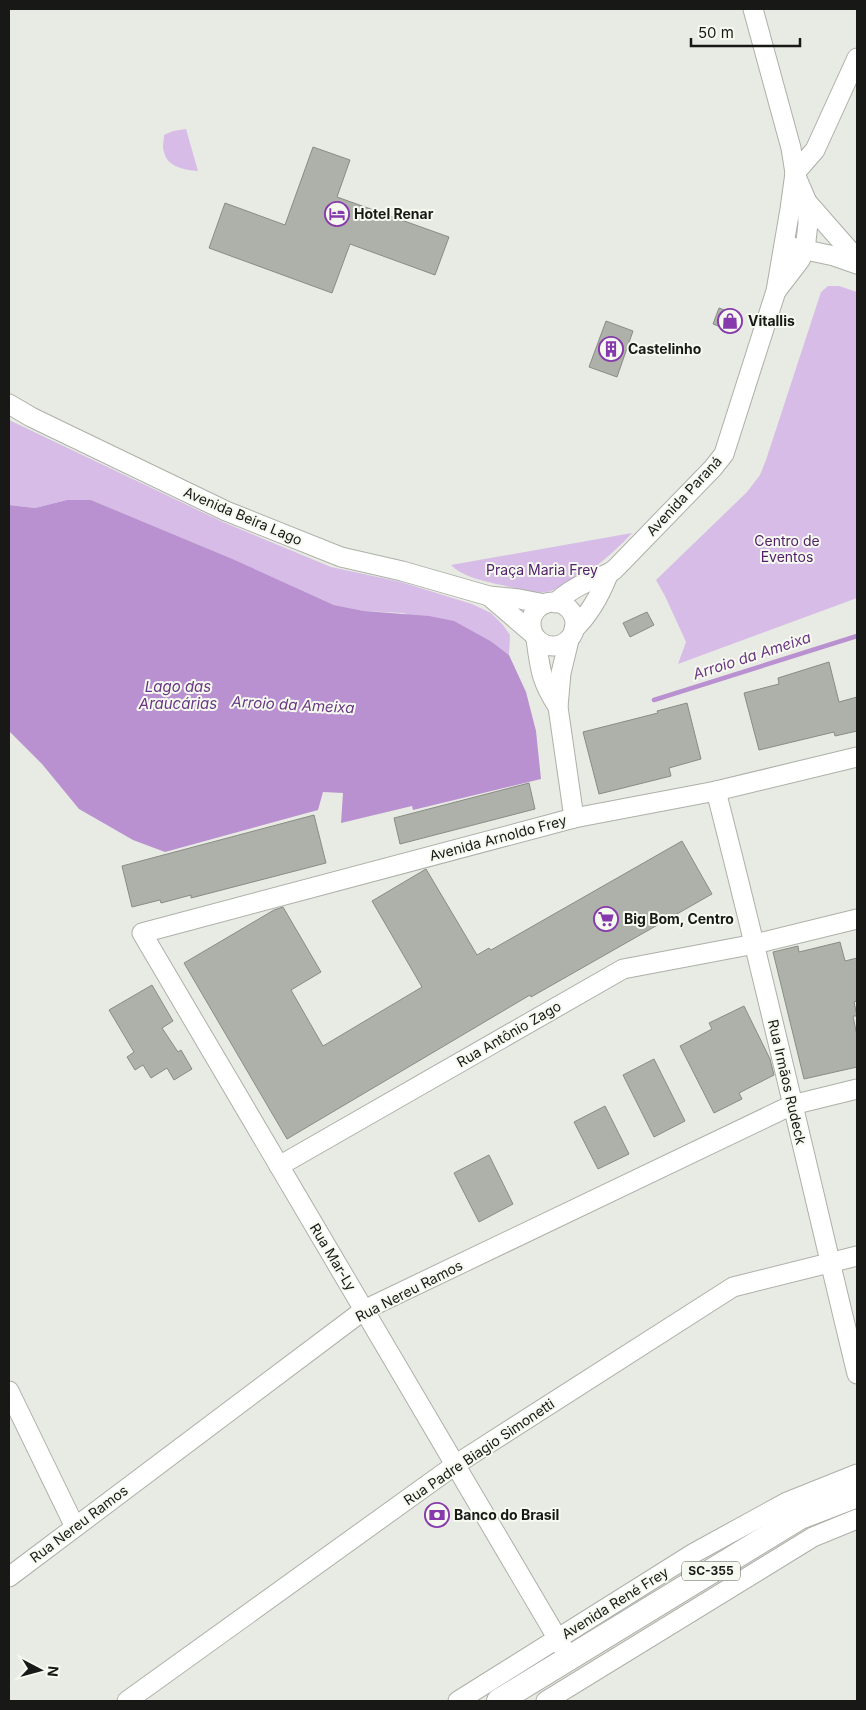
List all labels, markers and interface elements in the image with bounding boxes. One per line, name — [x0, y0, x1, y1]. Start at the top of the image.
scale bar — [691, 15, 800, 47]
text: 50 m — [698, 23, 734, 42]
hotel icon: Hotel Renar — [324, 201, 350, 227]
place label: Hotel Renar — [354, 205, 434, 222]
shop icon: Vitallis — [717, 308, 743, 334]
place label: Vitallis — [748, 312, 795, 329]
building icon: Castelinho — [598, 336, 624, 362]
place label: Castelinho — [628, 340, 702, 357]
street label: Avenida Paraná — [642, 452, 725, 539]
street label: Avenida Beira Lago — [181, 483, 305, 548]
park label: Centro de Eventos — [754, 532, 820, 565]
park label: Praça Maria Frey — [486, 561, 598, 578]
water label: Arroio da Ameixa — [689, 627, 813, 684]
water label: Lago das Araucárias — [138, 677, 217, 713]
water label: Arroio da Ameixa — [230, 692, 355, 717]
street label: Avenida Arnoldo Frey — [427, 811, 568, 864]
supermarket icon: Big Bom, Centro — [593, 906, 619, 932]
place label: Big Bom, Centro — [624, 910, 734, 927]
street label: Rua Antônio Zago — [454, 997, 564, 1070]
street label: Rua Irmãos Rudeck — [765, 1018, 810, 1146]
street label: Rua Mar-Ly — [307, 1220, 360, 1294]
street label: Rua Nereu Ramos — [352, 1256, 465, 1325]
street label: Rua Padre Biagio Simonetti — [400, 1395, 557, 1508]
street label: Rua Nereu Ramos — [26, 1481, 131, 1566]
bank icon: Banco do Brasil — [424, 1502, 450, 1528]
place label: Banco do Brasil — [454, 1506, 559, 1523]
road number: SC-355 — [682, 1562, 740, 1580]
street label: Avenida René Frey — [558, 1563, 671, 1642]
north arrow — [15, 1645, 65, 1695]
text: N — [44, 1665, 62, 1678]

